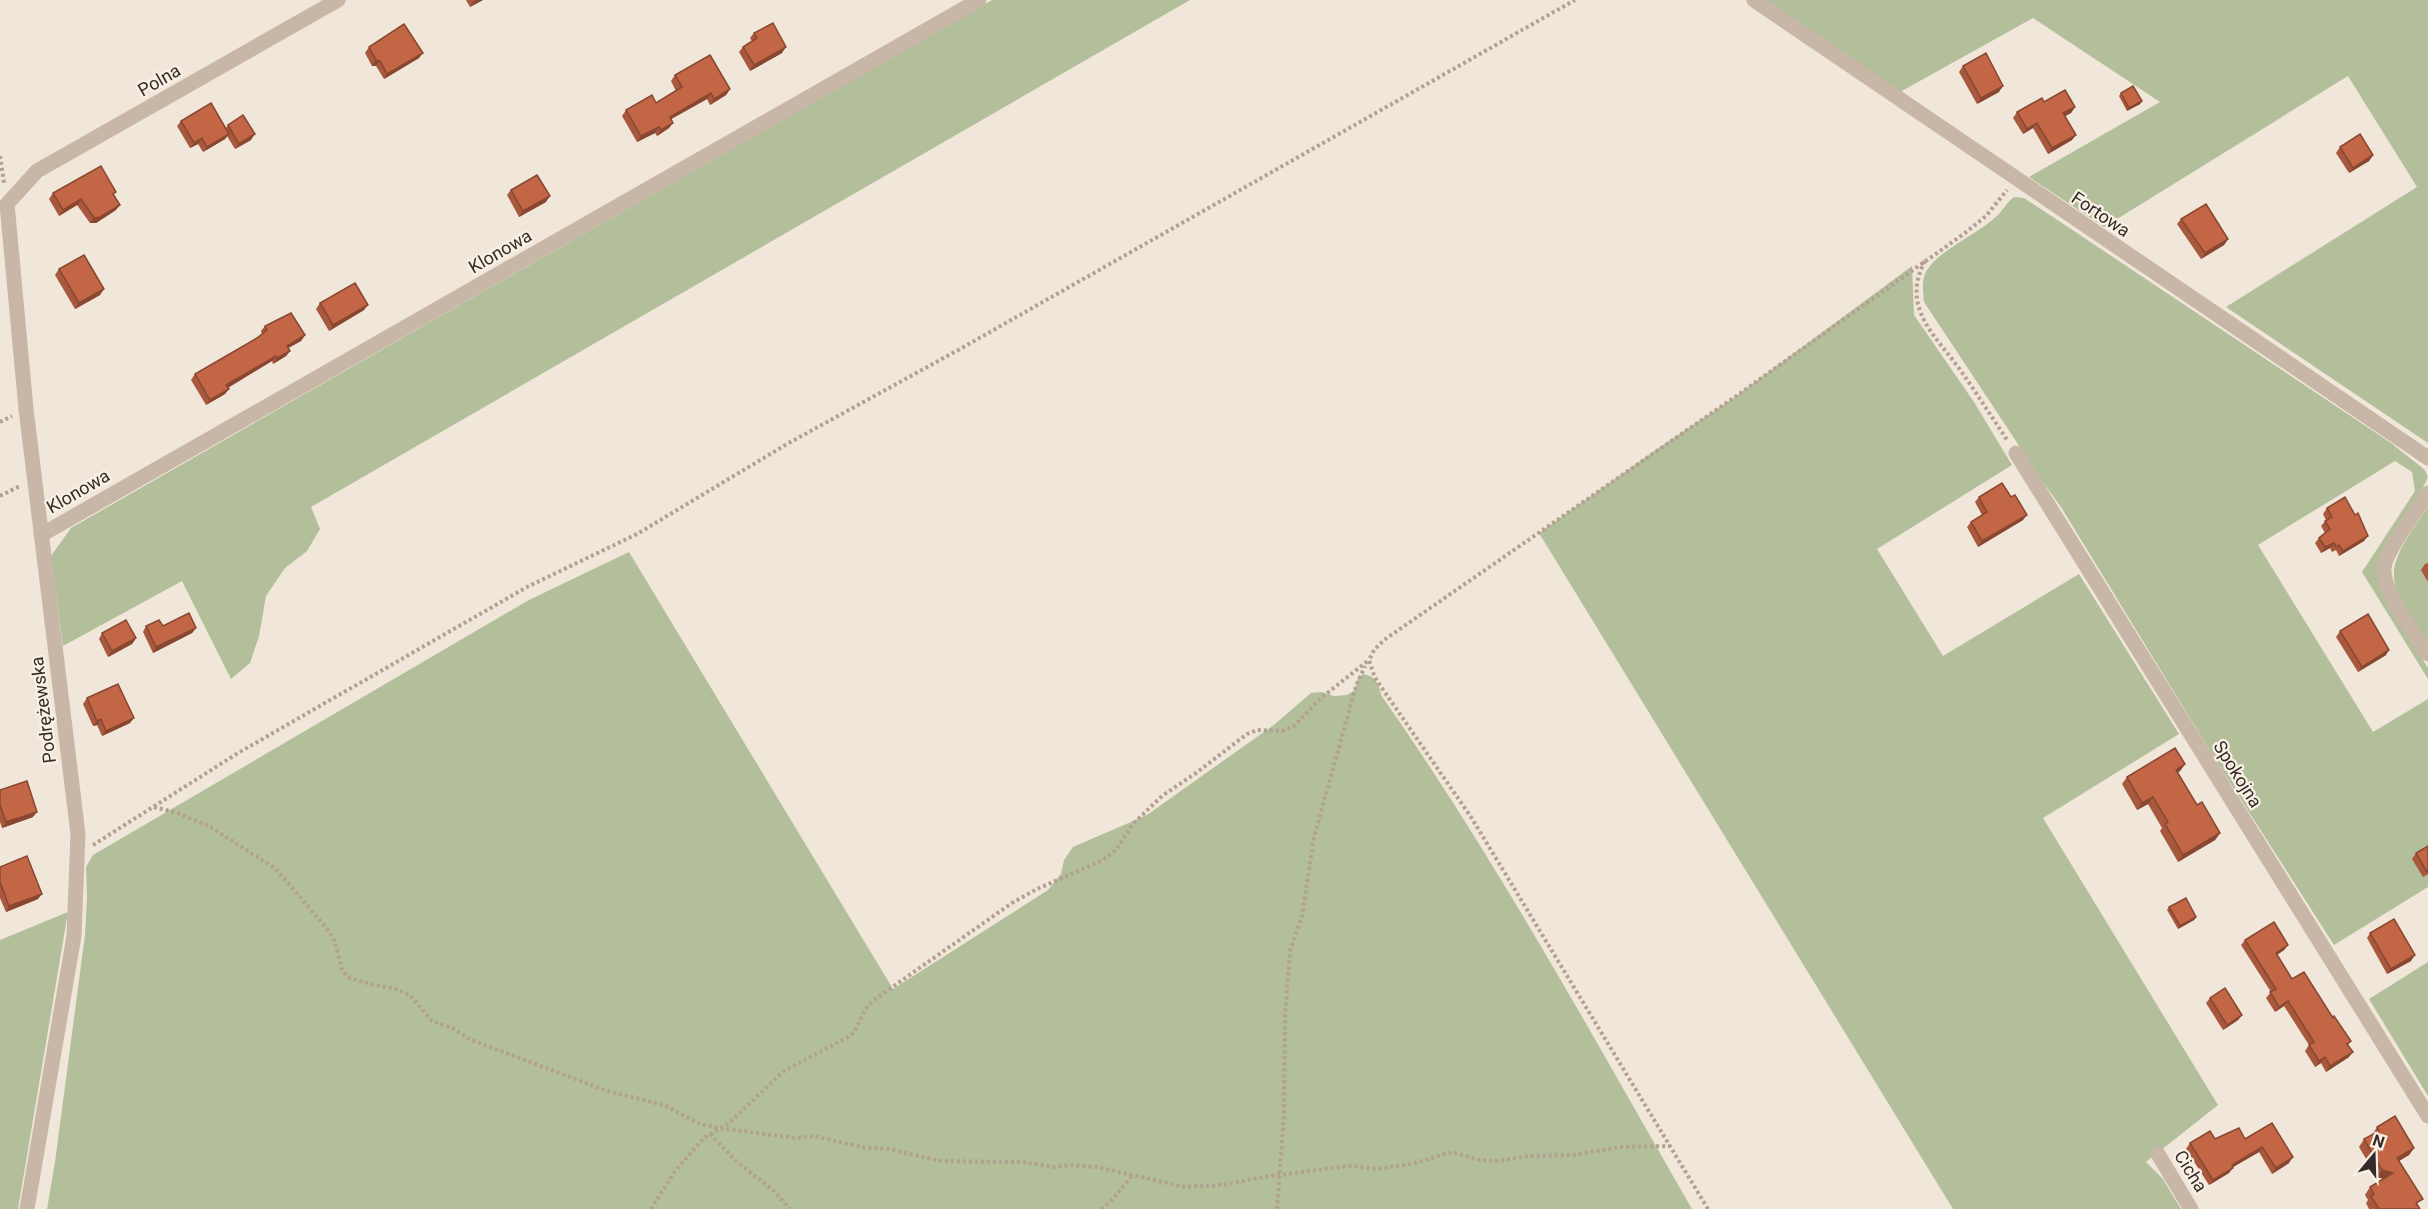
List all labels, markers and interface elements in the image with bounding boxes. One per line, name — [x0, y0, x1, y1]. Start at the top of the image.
street label: Polna — [134, 60, 184, 100]
street label: Fortowa — [2068, 187, 2134, 241]
street label: Klonowa — [465, 225, 535, 277]
street label: Klonowa — [43, 465, 113, 517]
street label: Podrężewska — [26, 656, 60, 764]
street label: Spokojna — [2209, 737, 2267, 811]
north arrow — [2344, 1125, 2404, 1185]
text: N — [2370, 1130, 2387, 1152]
street label: Cicha — [2170, 1146, 2212, 1196]

